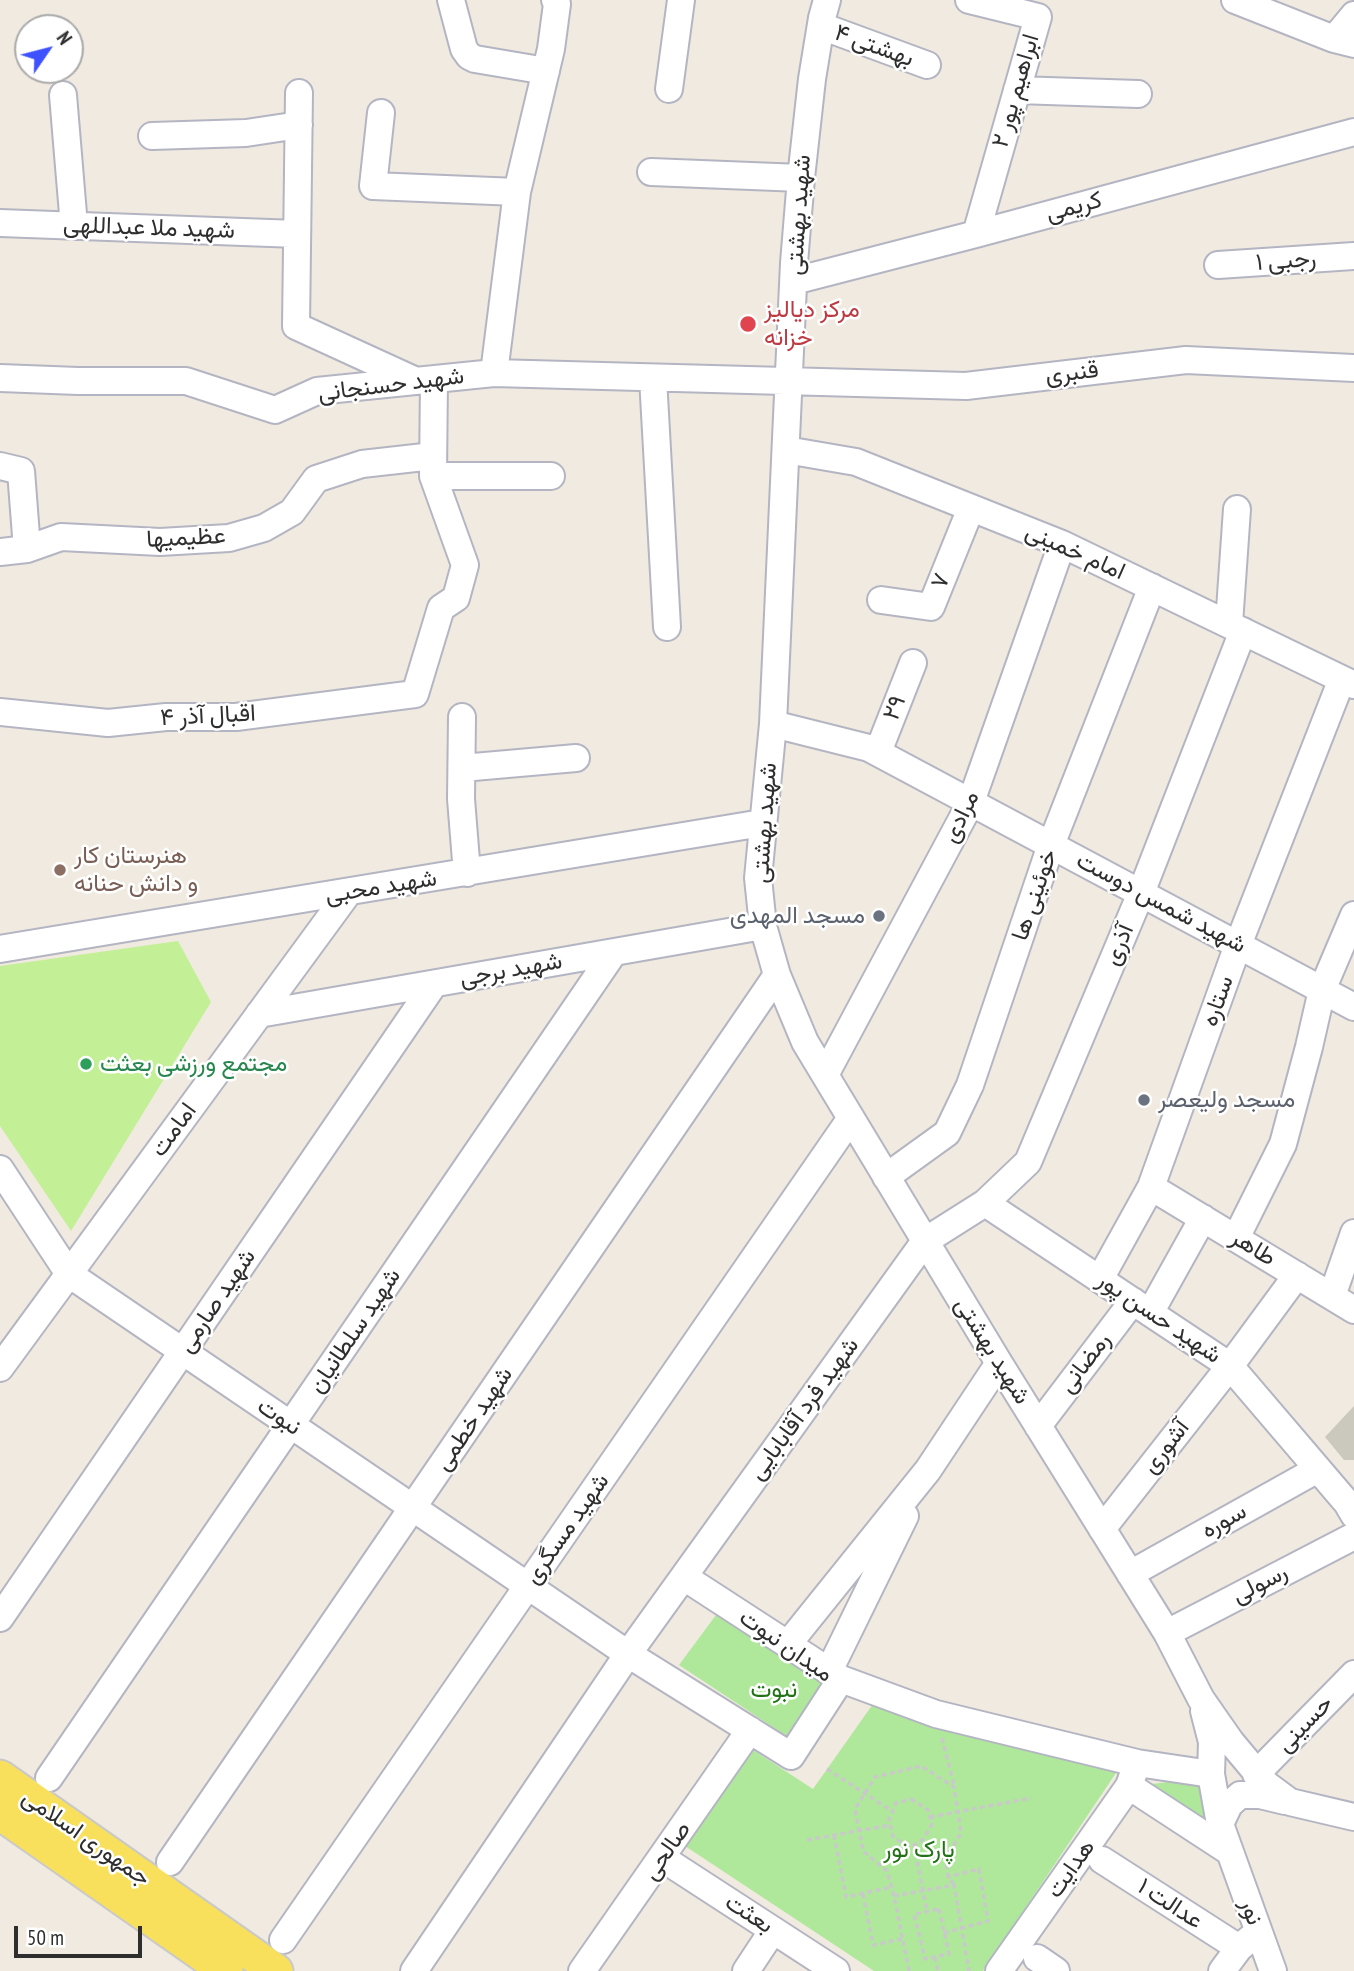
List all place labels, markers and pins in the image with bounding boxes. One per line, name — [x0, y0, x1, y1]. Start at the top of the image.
place label: مرکز دیالیز خزانه — [764, 296, 860, 352]
marker: مرکز دیالیز خزانه — [738, 314, 758, 334]
place label: هنرستان کار و دانش حنانه — [74, 842, 198, 898]
marker: هنرستان کار و دانش حنانه — [52, 862, 68, 878]
place label: مسجد المهدی — [730, 902, 865, 930]
marker: مسجد المهدی — [871, 908, 887, 924]
place label: مجتمع ورزشی بعثت — [100, 1050, 287, 1078]
marker: مجتمع ورزشی بعثت — [78, 1056, 94, 1072]
place label: مسجد ولیعصر — [1158, 1086, 1295, 1114]
marker: مسجد ولیعصر — [1136, 1092, 1152, 1108]

